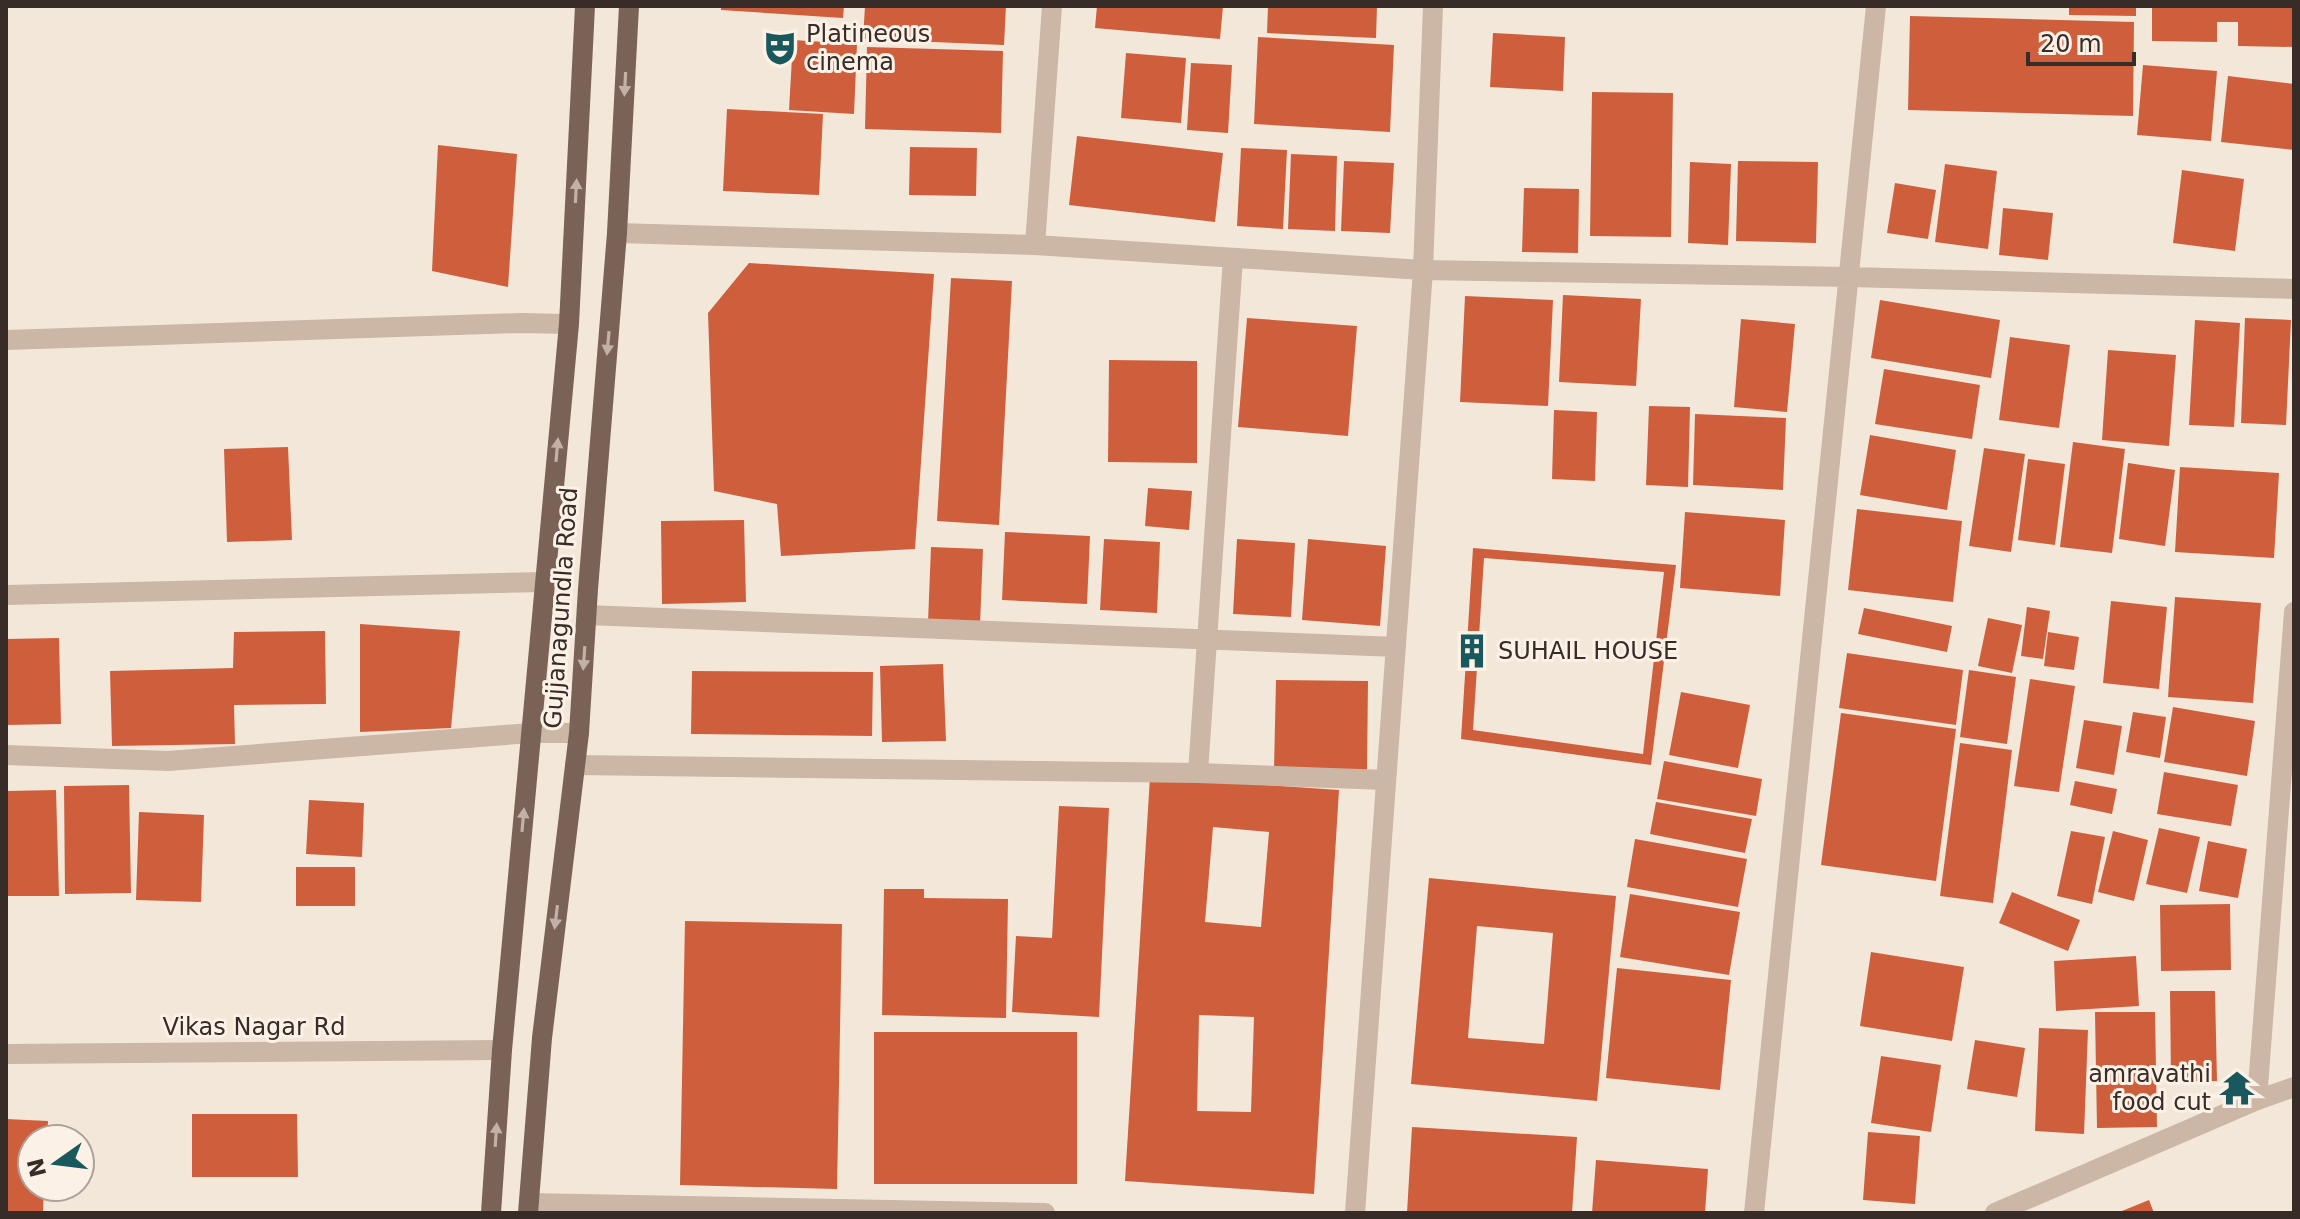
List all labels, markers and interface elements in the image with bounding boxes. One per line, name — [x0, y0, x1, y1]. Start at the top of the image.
scale bar — [2028, 16, 2134, 66]
place label: Platineous cinema — [806, 20, 930, 76]
theatre icon: Platineous cinema — [761, 29, 799, 67]
text: 20 m — [2040, 30, 2102, 58]
one-way arrow — [618, 72, 631, 97]
one-way arrow — [569, 178, 582, 203]
one-way arrow — [601, 331, 614, 356]
one-way arrow — [551, 437, 564, 462]
street label: Gujjanagundla Road — [539, 486, 583, 730]
building icon: SUHAIL HOUSE — [1453, 632, 1491, 670]
place label: SUHAIL HOUSE — [1498, 637, 1678, 665]
one-way arrow — [577, 646, 590, 671]
one-way arrow — [516, 807, 529, 832]
one-way arrow — [550, 905, 563, 930]
street label: Vikas Nagar Rd — [163, 1013, 345, 1041]
place label: amravathi food cut — [2088, 1060, 2211, 1116]
temple icon: amravathi food cut — [2218, 1069, 2256, 1107]
one-way arrow — [490, 1122, 503, 1147]
north arrow — [16, 1123, 96, 1203]
text: N — [23, 1156, 51, 1180]

